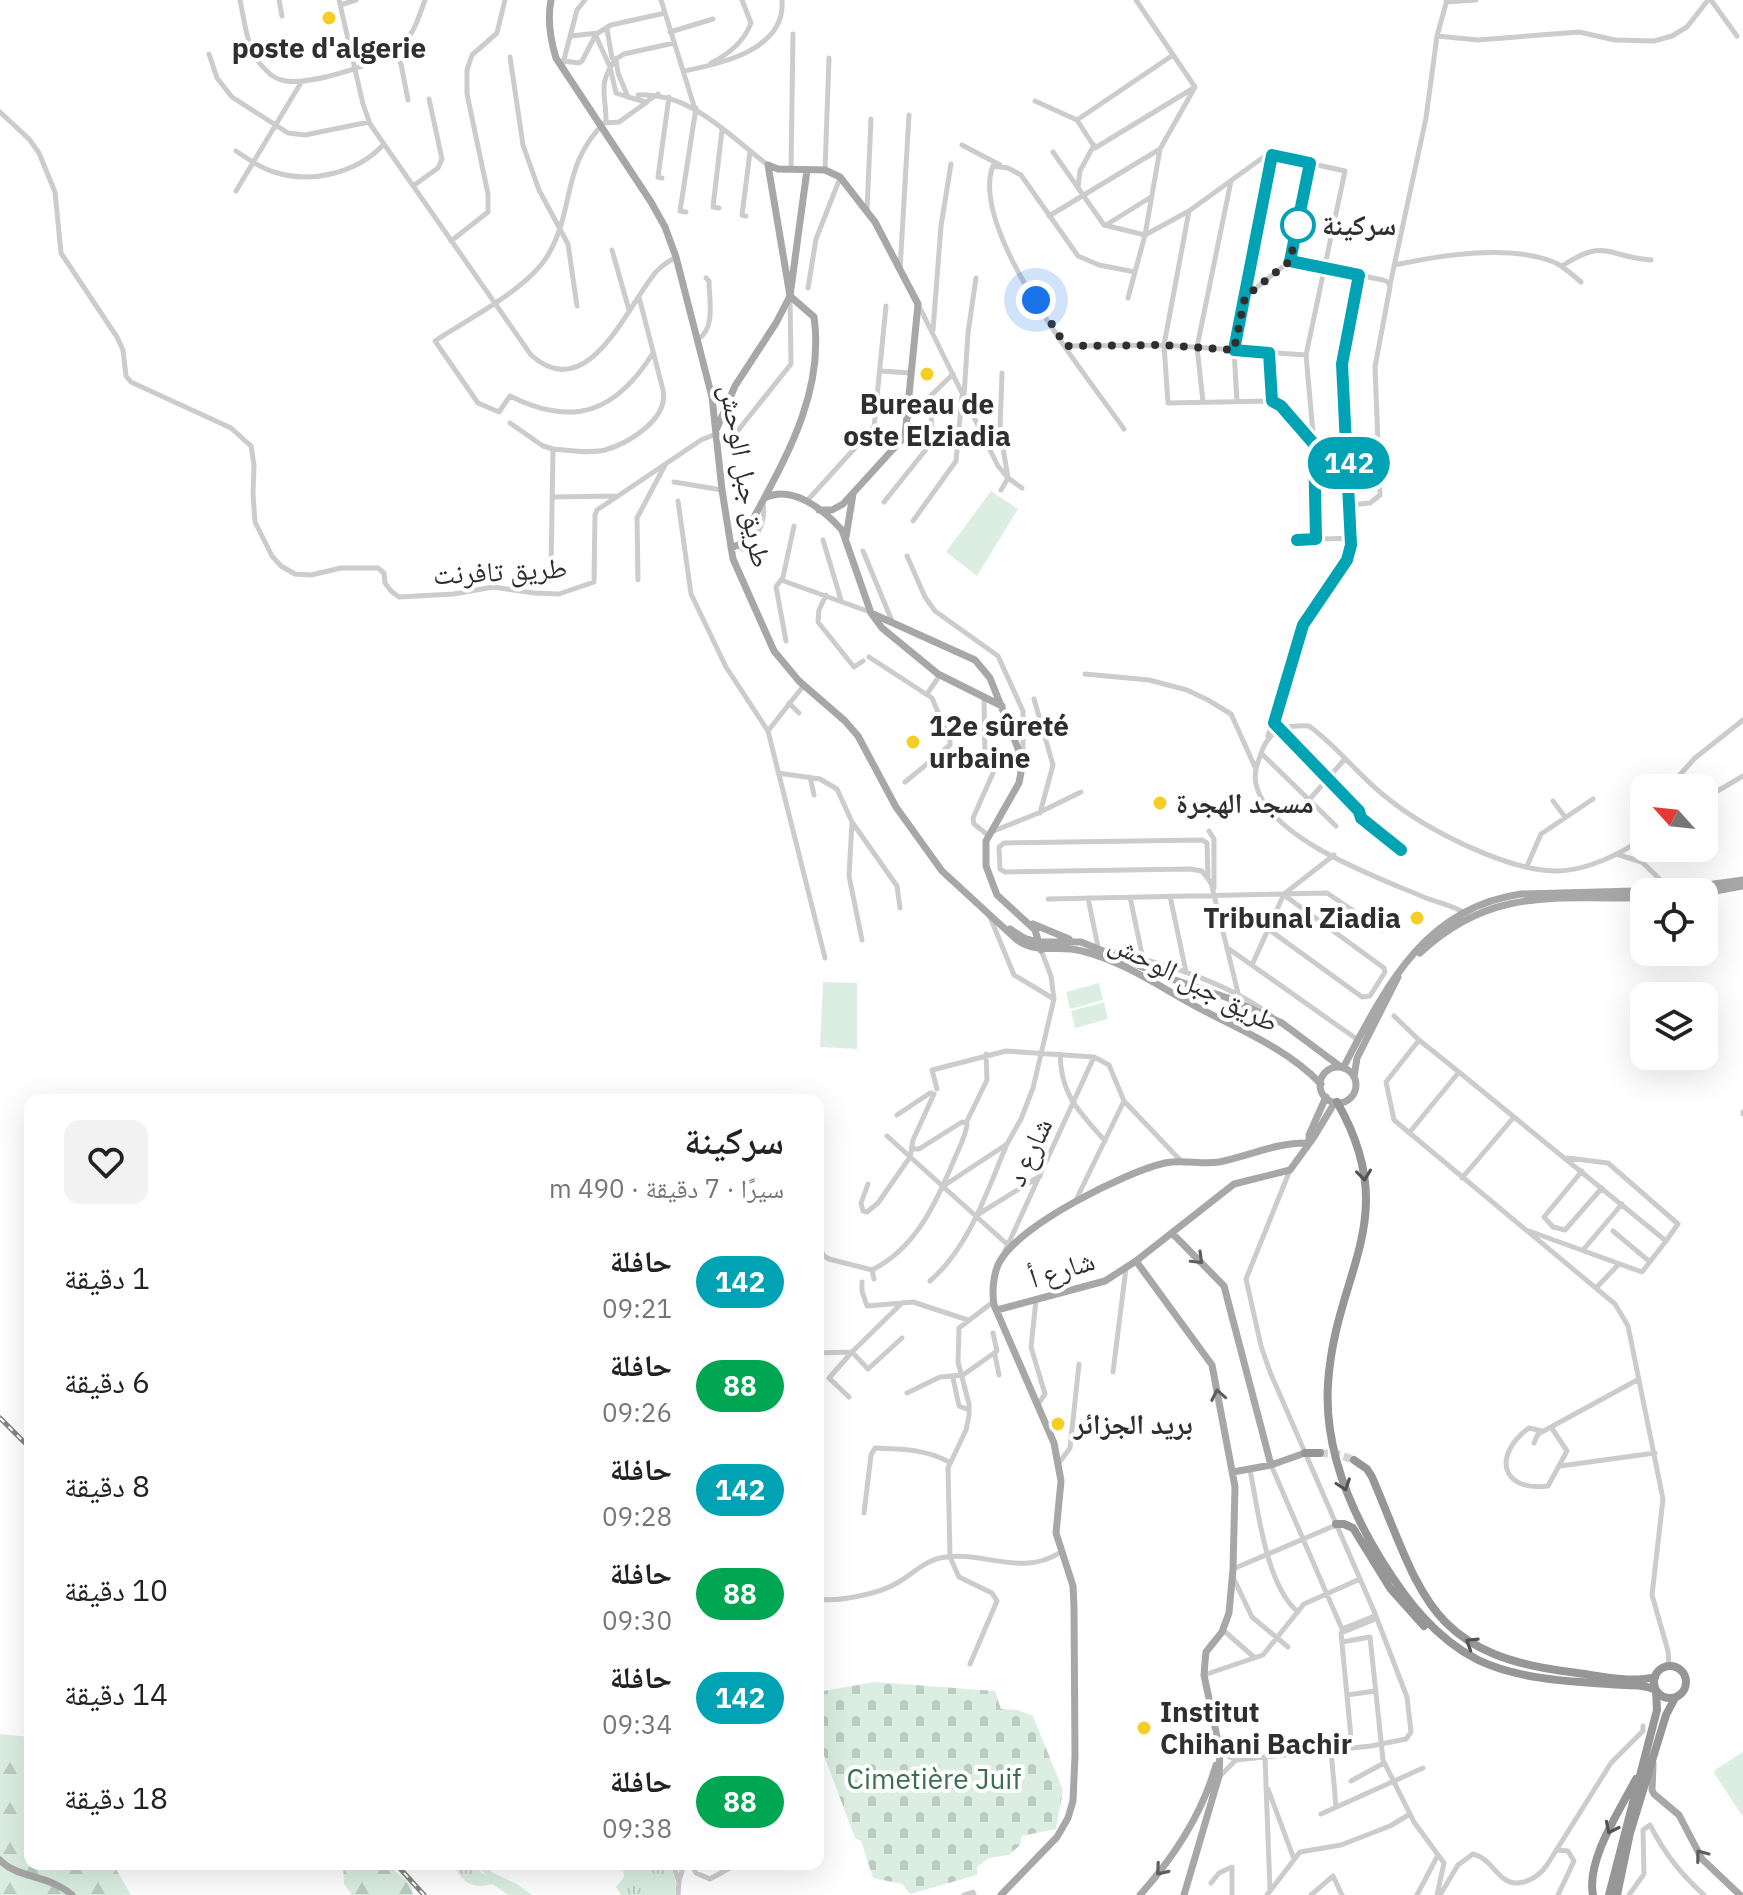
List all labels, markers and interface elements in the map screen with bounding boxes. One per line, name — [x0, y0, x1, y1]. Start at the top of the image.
marker: poste d'algerie — [320, 9, 338, 27]
place label: poste d'algerie — [232, 29, 426, 66]
place label: سركينة — [1322, 206, 1396, 243]
marker: سركينة — [1281, 208, 1315, 242]
your location — [1016, 280, 1056, 320]
marker: Bureau de oste Elziadia — [918, 365, 936, 383]
street label: طريق جبل الوحش — [712, 382, 781, 570]
place label: Bureau de oste Elziadia — [843, 385, 1011, 454]
line badge: 142 — [1303, 437, 1395, 489]
text: 142 — [1324, 444, 1374, 481]
street label: طريق تافرنت — [432, 549, 568, 592]
place label: 12e sûreté urbaine — [929, 707, 1069, 776]
marker: 12e sûreté urbaine — [904, 733, 922, 751]
north arrow — [1630, 774, 1718, 862]
map controls — [1630, 774, 1718, 1070]
place label: مسجد الهجرة — [1176, 784, 1314, 821]
marker: مسجد الهجرة — [1151, 794, 1169, 812]
button: locate — [1630, 878, 1718, 966]
place label: Tribunal Ziadia — [1203, 899, 1401, 936]
marker: Tribunal Ziadia — [1408, 909, 1426, 927]
street label: طريق جبل الوحش — [1103, 923, 1285, 1040]
button: layers — [1630, 982, 1718, 1070]
street label: شارع د — [997, 1112, 1060, 1192]
text: سركينة — [684, 1115, 784, 1164]
button: heart — [64, 1120, 148, 1204]
one-way arrow — [1355, 1168, 1372, 1181]
text: سيرًا · 7 دقيقة · 490 m — [549, 1171, 784, 1205]
text: حافلة — [610, 1241, 672, 1280]
street label: شارع أ — [1025, 1241, 1099, 1296]
one-way arrow — [1189, 1250, 1203, 1265]
text: 1 دقيقة — [64, 1258, 150, 1297]
text: 142 — [715, 1263, 765, 1300]
text: 09:21 — [602, 1291, 672, 1325]
text: حافلة — [610, 1345, 672, 1384]
text: 6 دقيقة — [64, 1362, 150, 1401]
text: 88 — [723, 1367, 757, 1404]
one-way arrow — [1211, 1388, 1228, 1402]
text: 09:26 — [602, 1395, 672, 1429]
place label: بريد الجزائر — [1073, 1405, 1193, 1442]
marker: بريد الجزائر — [1049, 1415, 1067, 1433]
text: حافلة — [610, 1449, 672, 1488]
text: 8 دقيقة — [64, 1466, 150, 1505]
text: 142 — [715, 1471, 765, 1508]
one-way arrow — [1335, 1477, 1351, 1491]
text: 09:28 — [602, 1499, 672, 1533]
text: حافلة — [610, 1553, 672, 1592]
text: 10 دقيقة — [64, 1570, 168, 1609]
text: 88 — [723, 1575, 757, 1612]
text: 09:30 — [602, 1603, 672, 1637]
one-way arrow — [1466, 1638, 1480, 1653]
text: حافلة — [610, 1657, 672, 1696]
text: 14 دقيقة — [64, 1674, 168, 1713]
text: 142 — [715, 1679, 765, 1716]
place label: Institut Chihani Bachir — [1160, 1693, 1352, 1762]
text: 09:34 — [602, 1707, 672, 1741]
marker: Institut Chihani Bachir — [1135, 1719, 1153, 1737]
park label: Cimetière Juif — [847, 1760, 1021, 1797]
text: حافلة — [610, 1761, 672, 1800]
text: 18 دقيقة — [64, 1778, 168, 1817]
text: 88 — [723, 1783, 757, 1820]
text: 09:38 — [602, 1811, 672, 1845]
one-way arrow — [1606, 1819, 1621, 1834]
one-way arrow — [1697, 1849, 1711, 1864]
one-way arrow — [1156, 1861, 1171, 1875]

